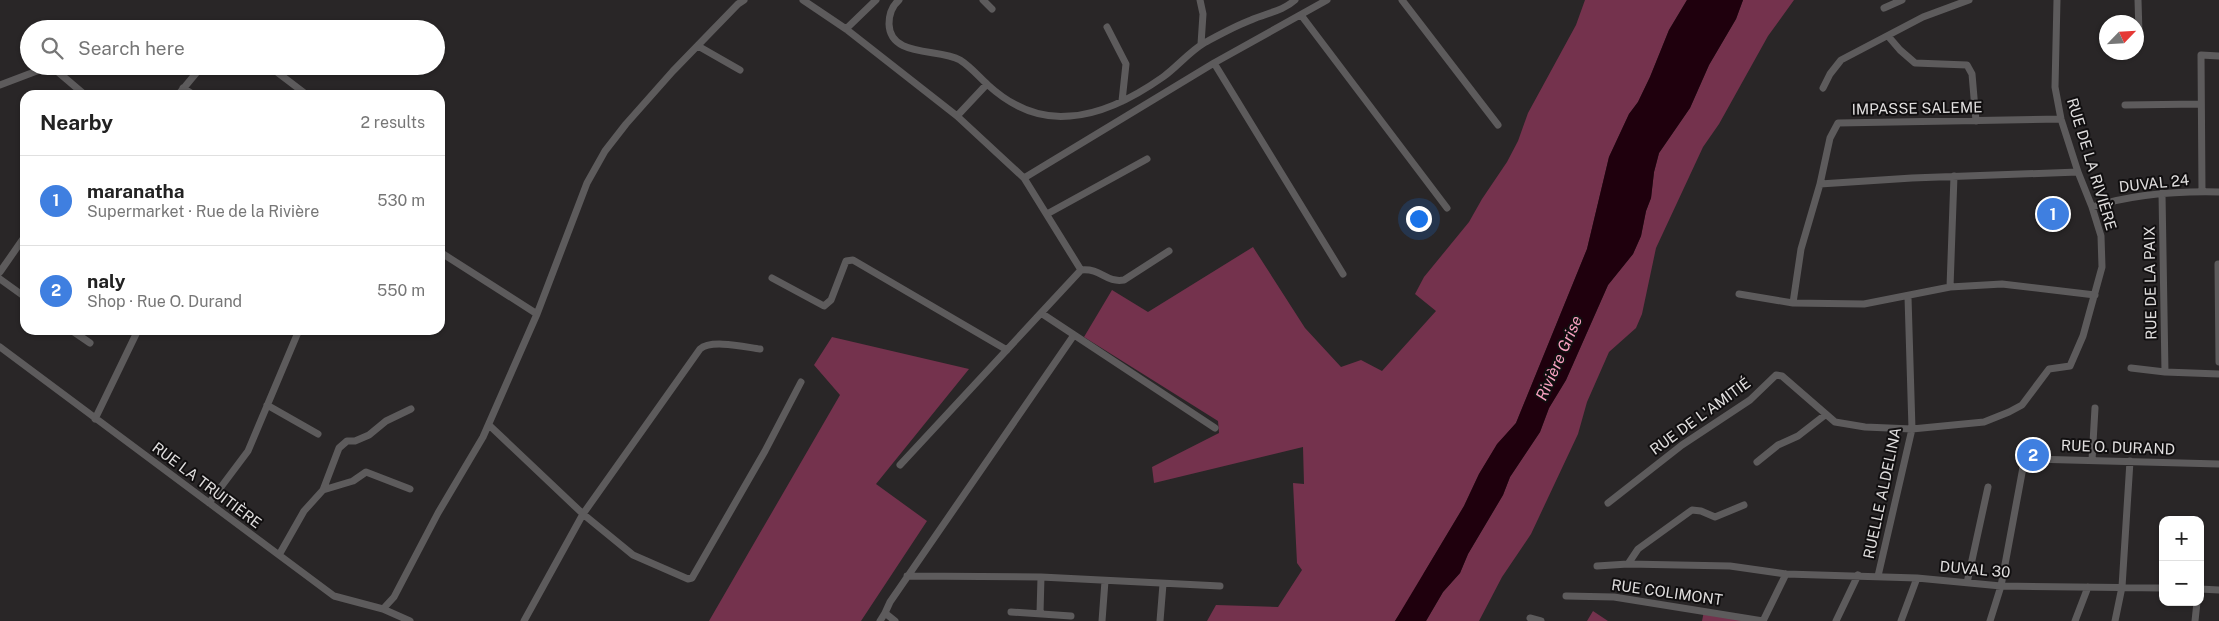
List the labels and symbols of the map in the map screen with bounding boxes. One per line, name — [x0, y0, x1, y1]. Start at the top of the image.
north arrow — [2099, 15, 2144, 60]
street label: RUE DE LA RIVIÈRE — [2064, 96, 2120, 232]
street label: IMPASSE SALEME — [1851, 98, 1983, 118]
street label: DUVAL 24 — [2118, 171, 2190, 195]
pin: 1 — [2037, 195, 2069, 233]
your location — [1406, 206, 1432, 232]
street label: RUE DE LA PAIX — [2141, 226, 2159, 340]
water label: Rivière Grise — [1532, 312, 1586, 403]
street label: RUE DE L'AMITIÉ — [1647, 374, 1753, 458]
street label: RUELLE ALDELINA — [1860, 425, 1904, 560]
pin: 2 — [2017, 436, 2049, 474]
street label: RUE O. DURAND — [2061, 437, 2175, 457]
street label: RUE LA TRUITIÈRE — [149, 438, 265, 532]
street label: DUVAL 30 — [1939, 557, 2011, 581]
street label: RUE COLIMONT — [1610, 576, 1724, 608]

